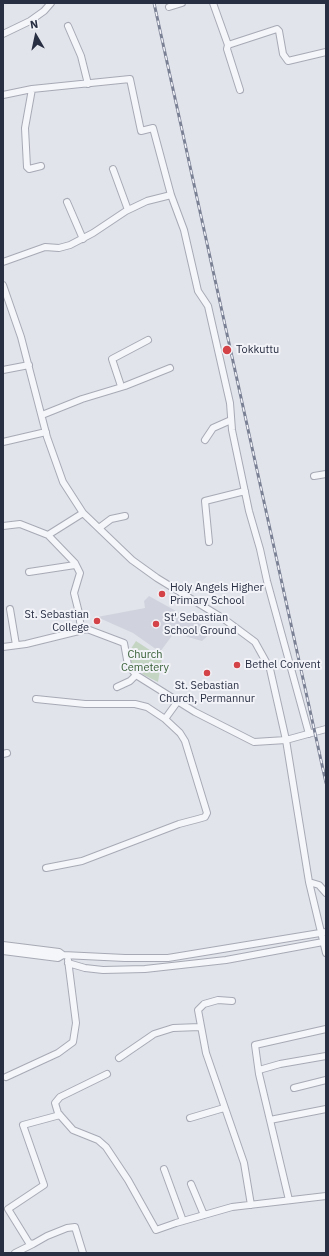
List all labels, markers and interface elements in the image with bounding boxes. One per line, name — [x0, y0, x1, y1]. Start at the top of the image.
north arrow — [16, 16, 56, 56]
text: N — [29, 17, 39, 32]
place label: Tokkuttu — [236, 343, 279, 357]
marker: Tokkuttu — [221, 344, 233, 356]
place label: Holy Angels Higher Primary School — [170, 581, 264, 607]
marker: Holy Angels Higher Primary School — [157, 589, 167, 599]
place label: St. Sebastian College — [24, 608, 89, 634]
place label: St' Sebastian School Ground — [164, 611, 237, 637]
marker: St. Sebastian College — [92, 616, 102, 626]
marker: St' Sebastian School Ground — [151, 619, 161, 629]
park label: Church Cemetery — [121, 648, 169, 674]
place label: Bethel Convent — [245, 658, 321, 672]
marker: Bethel Convent — [232, 660, 242, 670]
marker: St. Sebastian Church, Permannur — [202, 668, 212, 678]
place label: St. Sebastian Church, Permannur — [159, 679, 255, 705]

